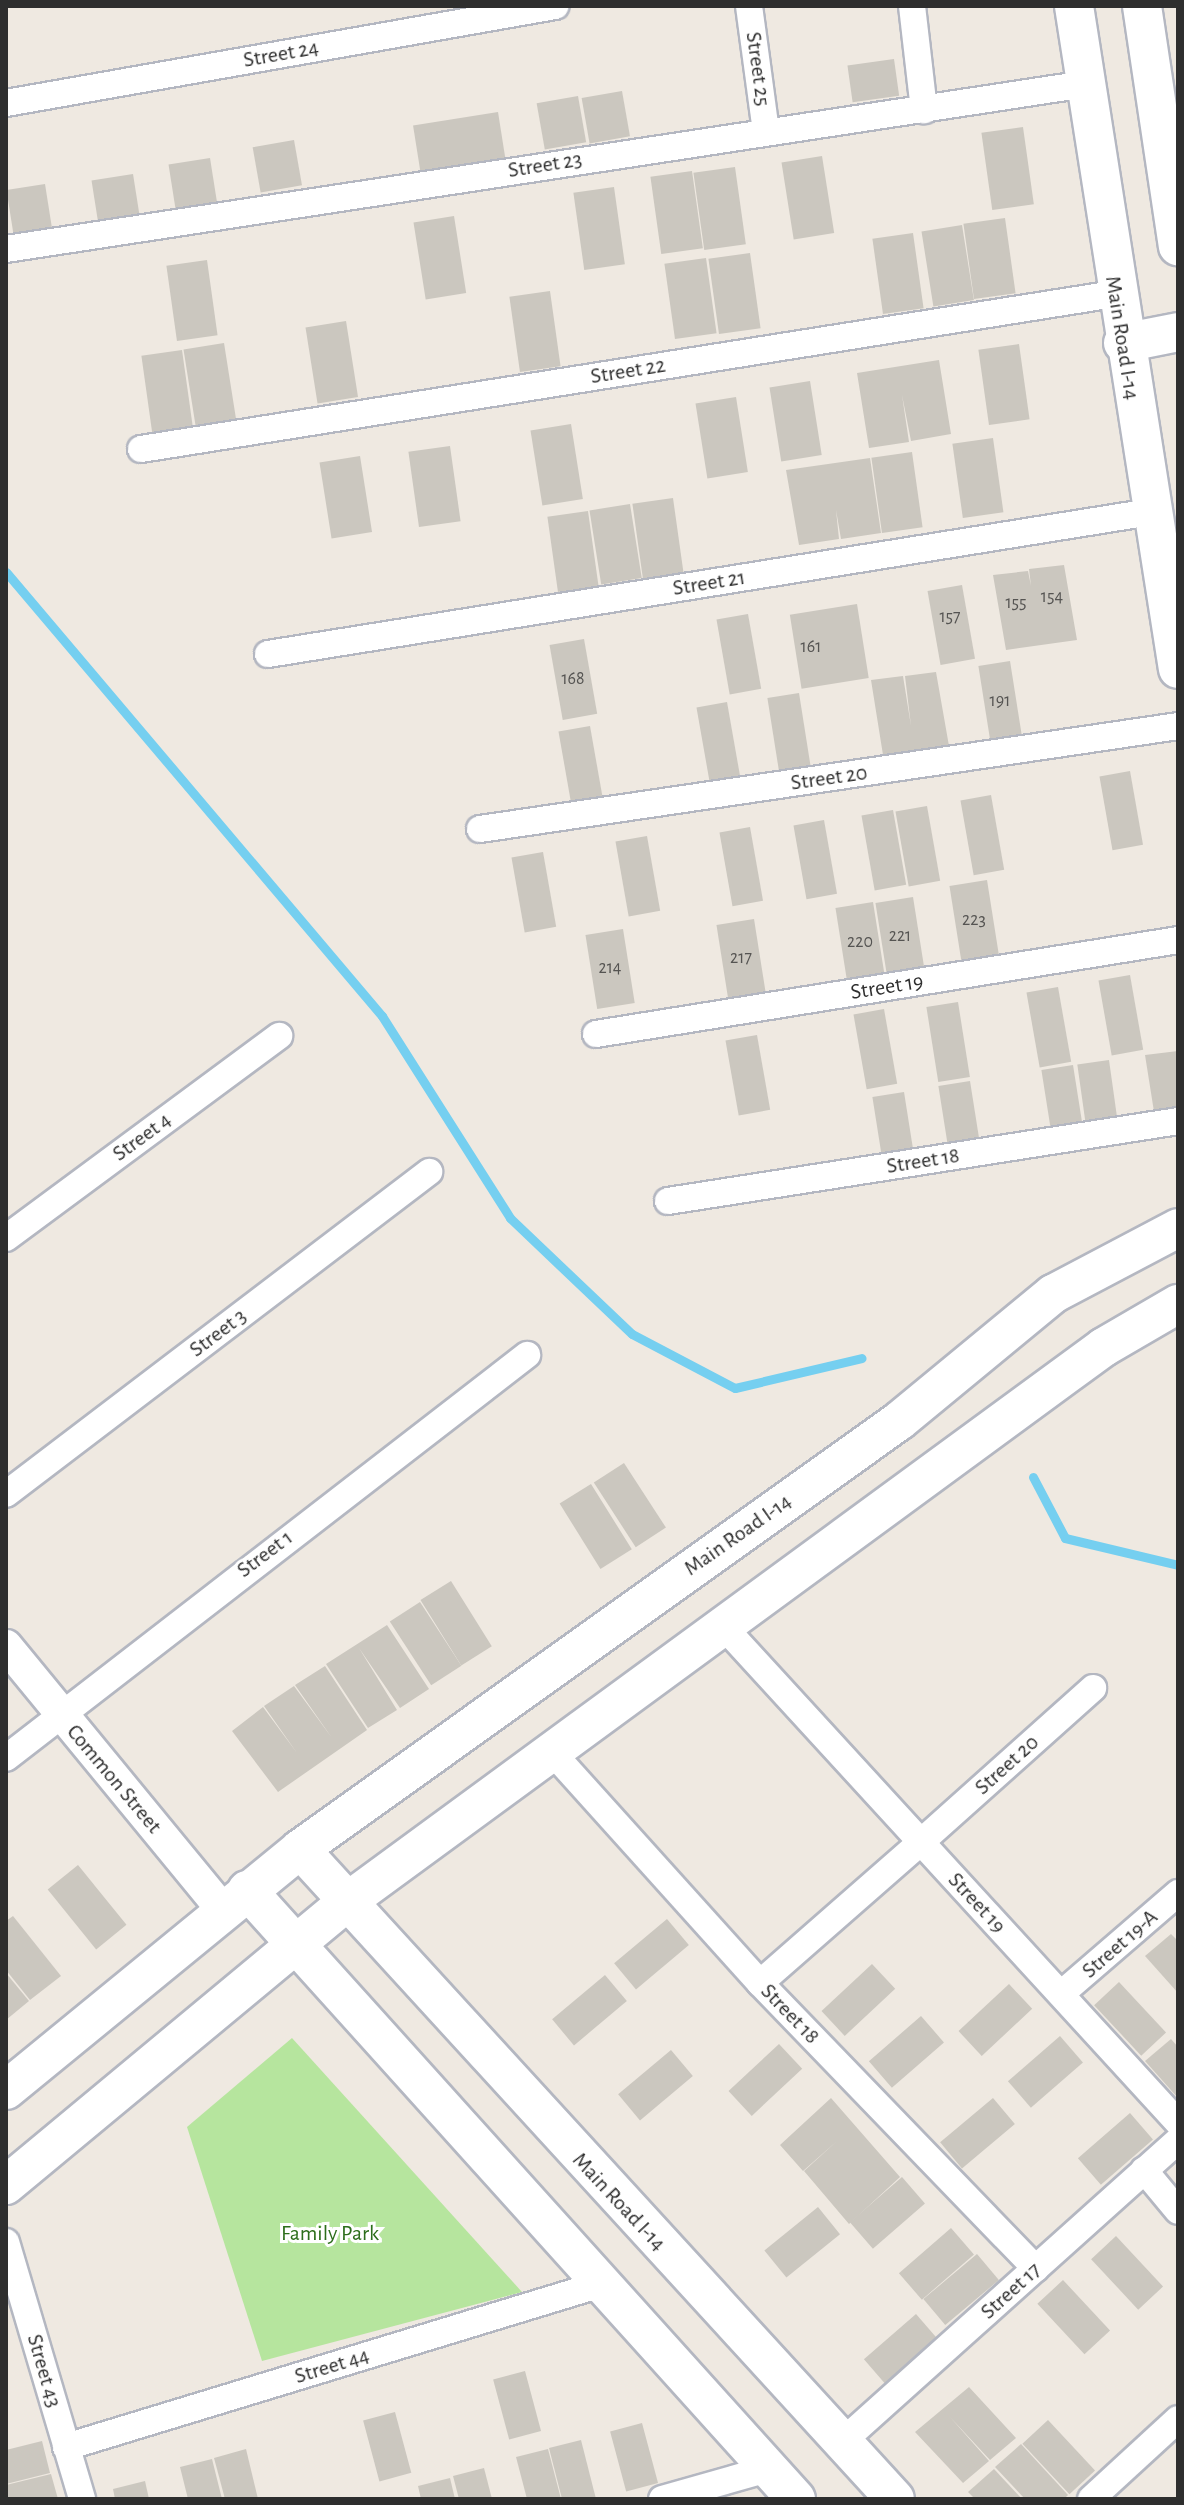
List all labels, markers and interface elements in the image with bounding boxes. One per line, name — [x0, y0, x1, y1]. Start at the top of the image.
street label: Street 25 — [740, 30, 776, 108]
street label: Street 24 — [241, 34, 321, 74]
street label: Street 23 — [506, 146, 584, 184]
street label: Main Road I-14 — [1099, 274, 1145, 402]
street label: Street 22 — [589, 352, 667, 390]
street label: Street 21 — [671, 564, 747, 602]
house number: 154 — [1041, 586, 1063, 608]
house number: 155 — [1005, 592, 1027, 614]
house number: 157 — [939, 606, 961, 628]
house number: 161 — [801, 636, 821, 658]
house number: 168 — [561, 668, 585, 690]
house number: 191 — [990, 690, 1010, 712]
street label: Street 20 — [789, 760, 869, 796]
house number: 223 — [962, 909, 986, 931]
house number: 221 — [889, 925, 911, 947]
house number: 220 — [847, 931, 873, 953]
house number: 217 — [730, 947, 752, 969]
house number: 214 — [598, 957, 622, 979]
street label: Street 19 — [849, 968, 925, 1006]
street label: Street 4 — [108, 1107, 176, 1167]
street label: Street 18 — [885, 1142, 961, 1180]
street label: Street 3 — [184, 1303, 252, 1363]
street label: Main Road I-14 — [679, 1488, 797, 1582]
street label: Street 1 — [232, 1525, 298, 1583]
street label: Common Street — [61, 1719, 167, 1839]
street label: Street 20 — [970, 1729, 1044, 1801]
street label: Street 19 — [942, 1867, 1012, 1939]
street label: Street 19-A — [1077, 1904, 1163, 1984]
street label: Street 18 — [755, 1978, 825, 2050]
street label: Main Road I-14 — [567, 2147, 671, 2257]
park label: Family Park — [281, 2221, 379, 2247]
street label: Street 17 — [975, 2257, 1047, 2325]
street label: Street 43 — [21, 2331, 67, 2411]
street label: Street 44 — [292, 2342, 372, 2390]

